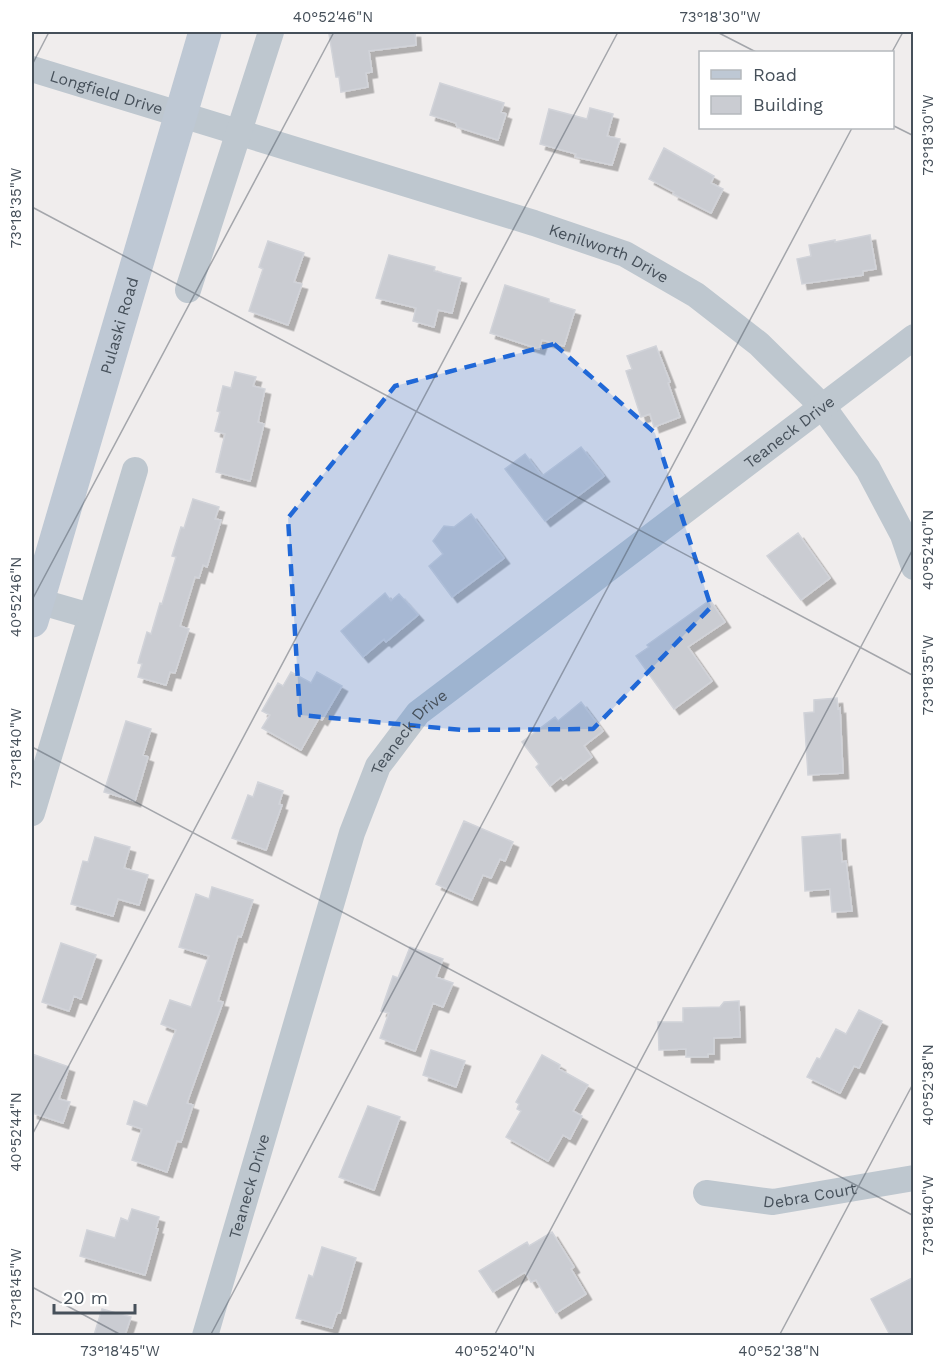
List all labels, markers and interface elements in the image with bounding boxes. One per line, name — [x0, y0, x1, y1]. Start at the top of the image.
text: 40°52'46"N — [293, 8, 373, 26]
text: 73°18'30"W — [679, 8, 761, 26]
legend — [699, 51, 894, 129]
text: Road — [753, 64, 797, 85]
street label: Longfield Drive — [48, 66, 165, 119]
text: Building — [753, 94, 823, 115]
text: 73°18'30"W — [919, 94, 937, 176]
text: 73°18'35"W — [7, 168, 25, 248]
street label: Kenilworth Drive — [547, 220, 672, 287]
street label: Pulaski Road — [96, 275, 142, 376]
street label: Teaneck Drive — [741, 392, 838, 472]
text: 40°52'40"N — [919, 510, 937, 590]
text: 40°52'46"N — [7, 557, 25, 637]
text: 73°18'35"W — [919, 635, 937, 715]
street label: Teaneck Drive — [367, 685, 451, 777]
text: 73°18'40"W — [7, 708, 25, 788]
text: 40°52'38"N — [919, 1044, 937, 1126]
text: 40°52'44"N — [7, 1092, 25, 1172]
street label: Teaneck Drive — [225, 1132, 274, 1241]
text: 73°18'40"W — [919, 1175, 937, 1255]
street label: Debra Court — [762, 1179, 858, 1212]
text: 73°18'45"W — [7, 1248, 25, 1328]
scale bar — [54, 1277, 135, 1315]
text: 20 m — [63, 1287, 108, 1308]
text: 73°18'45"W — [80, 1342, 160, 1360]
text: 40°52'40"N — [455, 1342, 535, 1360]
text: 40°52'38"N — [738, 1342, 820, 1360]

